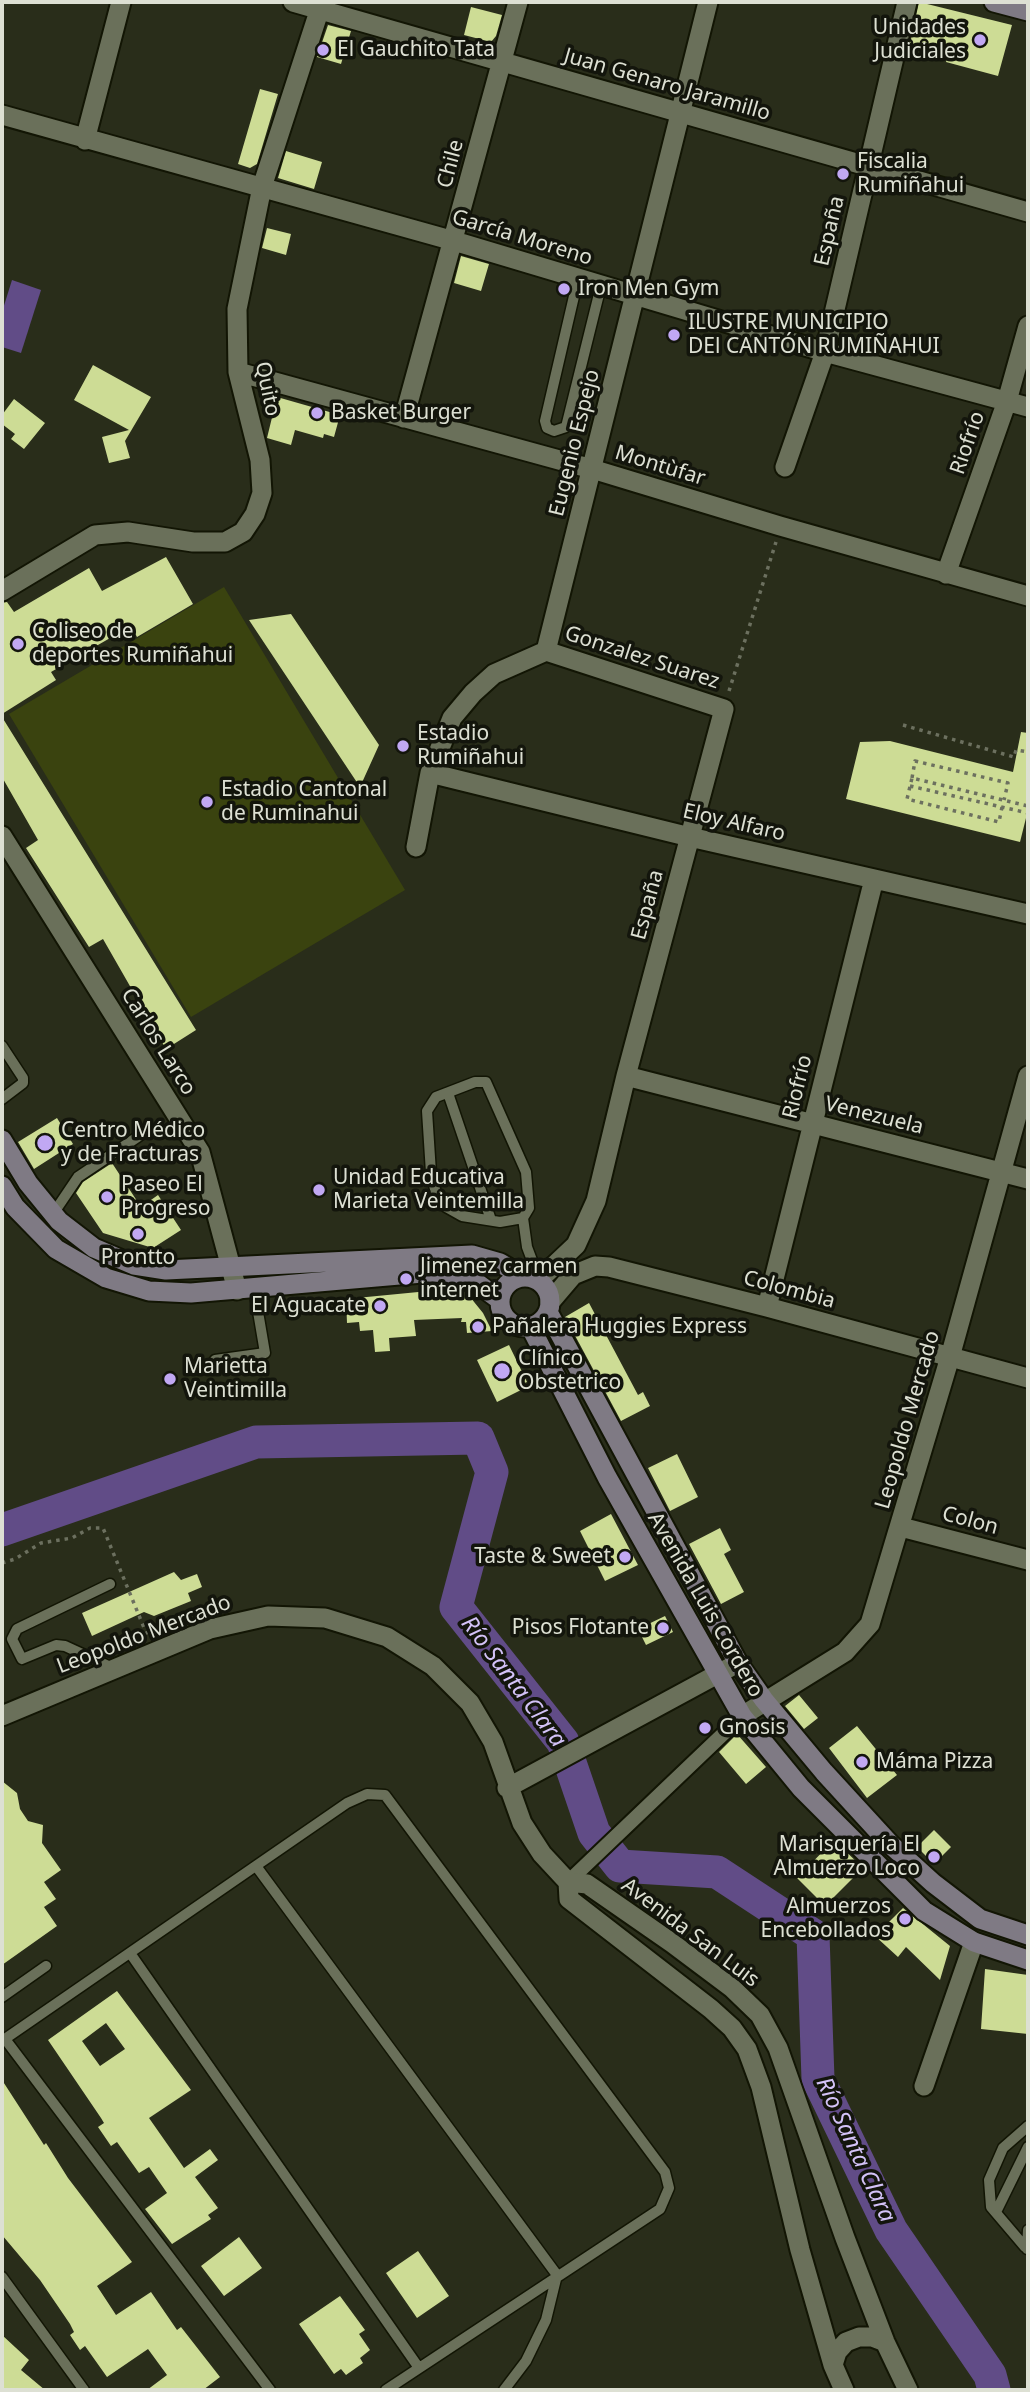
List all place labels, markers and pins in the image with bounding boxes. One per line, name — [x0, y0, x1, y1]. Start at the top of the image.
place label: Unidades Judiciales — [873, 15, 966, 65]
marker: Unidades Judiciales — [972, 32, 988, 48]
place label: El Gauchito Tata — [337, 37, 495, 63]
marker: El Gauchito Tata — [315, 42, 331, 58]
place label: Fiscalia Rumiñahui — [857, 149, 964, 199]
marker: Fiscalia Rumiñahui — [835, 166, 851, 182]
place label: Iron Men Gym — [578, 276, 719, 302]
marker: Iron Men Gym — [556, 281, 572, 297]
place label: ILUSTRE MUNICIPIO DEl CANTÓN RUMIÑAHUI — [688, 310, 940, 360]
marker: ILUSTRE MUNICIPIO DEl CANTÓN RUMIÑAHUI — [666, 327, 682, 343]
place label: Basket Burger — [331, 400, 471, 426]
marker: Basket Burger — [309, 405, 325, 421]
place label: Coliseo de deportes Rumiñahui — [32, 619, 233, 669]
marker: Coliseo de deportes Rumiñahui — [10, 636, 26, 652]
place label: Estadio Rumiñahui — [417, 721, 524, 771]
marker: Estadio Rumiñahui — [395, 738, 411, 754]
place label: Estadio Cantonal de Ruminahui — [221, 777, 387, 827]
marker: Estadio Cantonal de Ruminahui — [199, 794, 215, 810]
place label: Centro Médico y de Fracturas — [61, 1118, 205, 1168]
marker: Centro Médico y de Fracturas — [35, 1133, 55, 1153]
place label: Unidad Educativa Marieta Veintemilla — [333, 1165, 524, 1215]
place label: Paseo El Progreso — [121, 1172, 210, 1222]
marker: Unidad Educativa Marieta Veintemilla — [311, 1182, 327, 1198]
marker: Paseo El Progreso — [99, 1189, 115, 1205]
marker: Prontto — [130, 1226, 146, 1242]
place label: Prontto — [101, 1245, 175, 1271]
place label: Jimenez carmen internet — [420, 1254, 578, 1304]
marker: Jimenez carmen internet — [398, 1271, 414, 1287]
place label: El Aguacate — [251, 1293, 366, 1319]
marker: El Aguacate — [372, 1298, 388, 1314]
place label: Pañalera Huggies Express — [492, 1314, 747, 1340]
marker: Pañalera Huggies Express — [470, 1319, 486, 1335]
place label: Clínico Obstetrico — [518, 1346, 621, 1396]
place label: Marietta Veintimilla — [184, 1354, 287, 1404]
marker: Clínico Obstetrico — [492, 1361, 512, 1381]
marker: Marietta Veintimilla — [162, 1371, 178, 1387]
place label: Taste & Sweet — [474, 1544, 611, 1570]
marker: Taste & Sweet — [617, 1549, 633, 1565]
place label: Pisos Flotante — [512, 1615, 649, 1641]
marker: Pisos Flotante — [655, 1620, 671, 1636]
place label: Gnosis — [719, 1715, 786, 1741]
marker: Gnosis — [697, 1720, 713, 1736]
place label: Máma Pizza — [876, 1749, 993, 1775]
marker: Máma Pizza — [854, 1754, 870, 1770]
place label: Marisquería El Almuerzo Loco — [774, 1832, 920, 1882]
marker: Marisquería El Almuerzo Loco — [926, 1849, 942, 1865]
place label: Almuerzos Encebollados — [761, 1894, 891, 1944]
marker: Almuerzos Encebollados — [897, 1911, 913, 1927]

